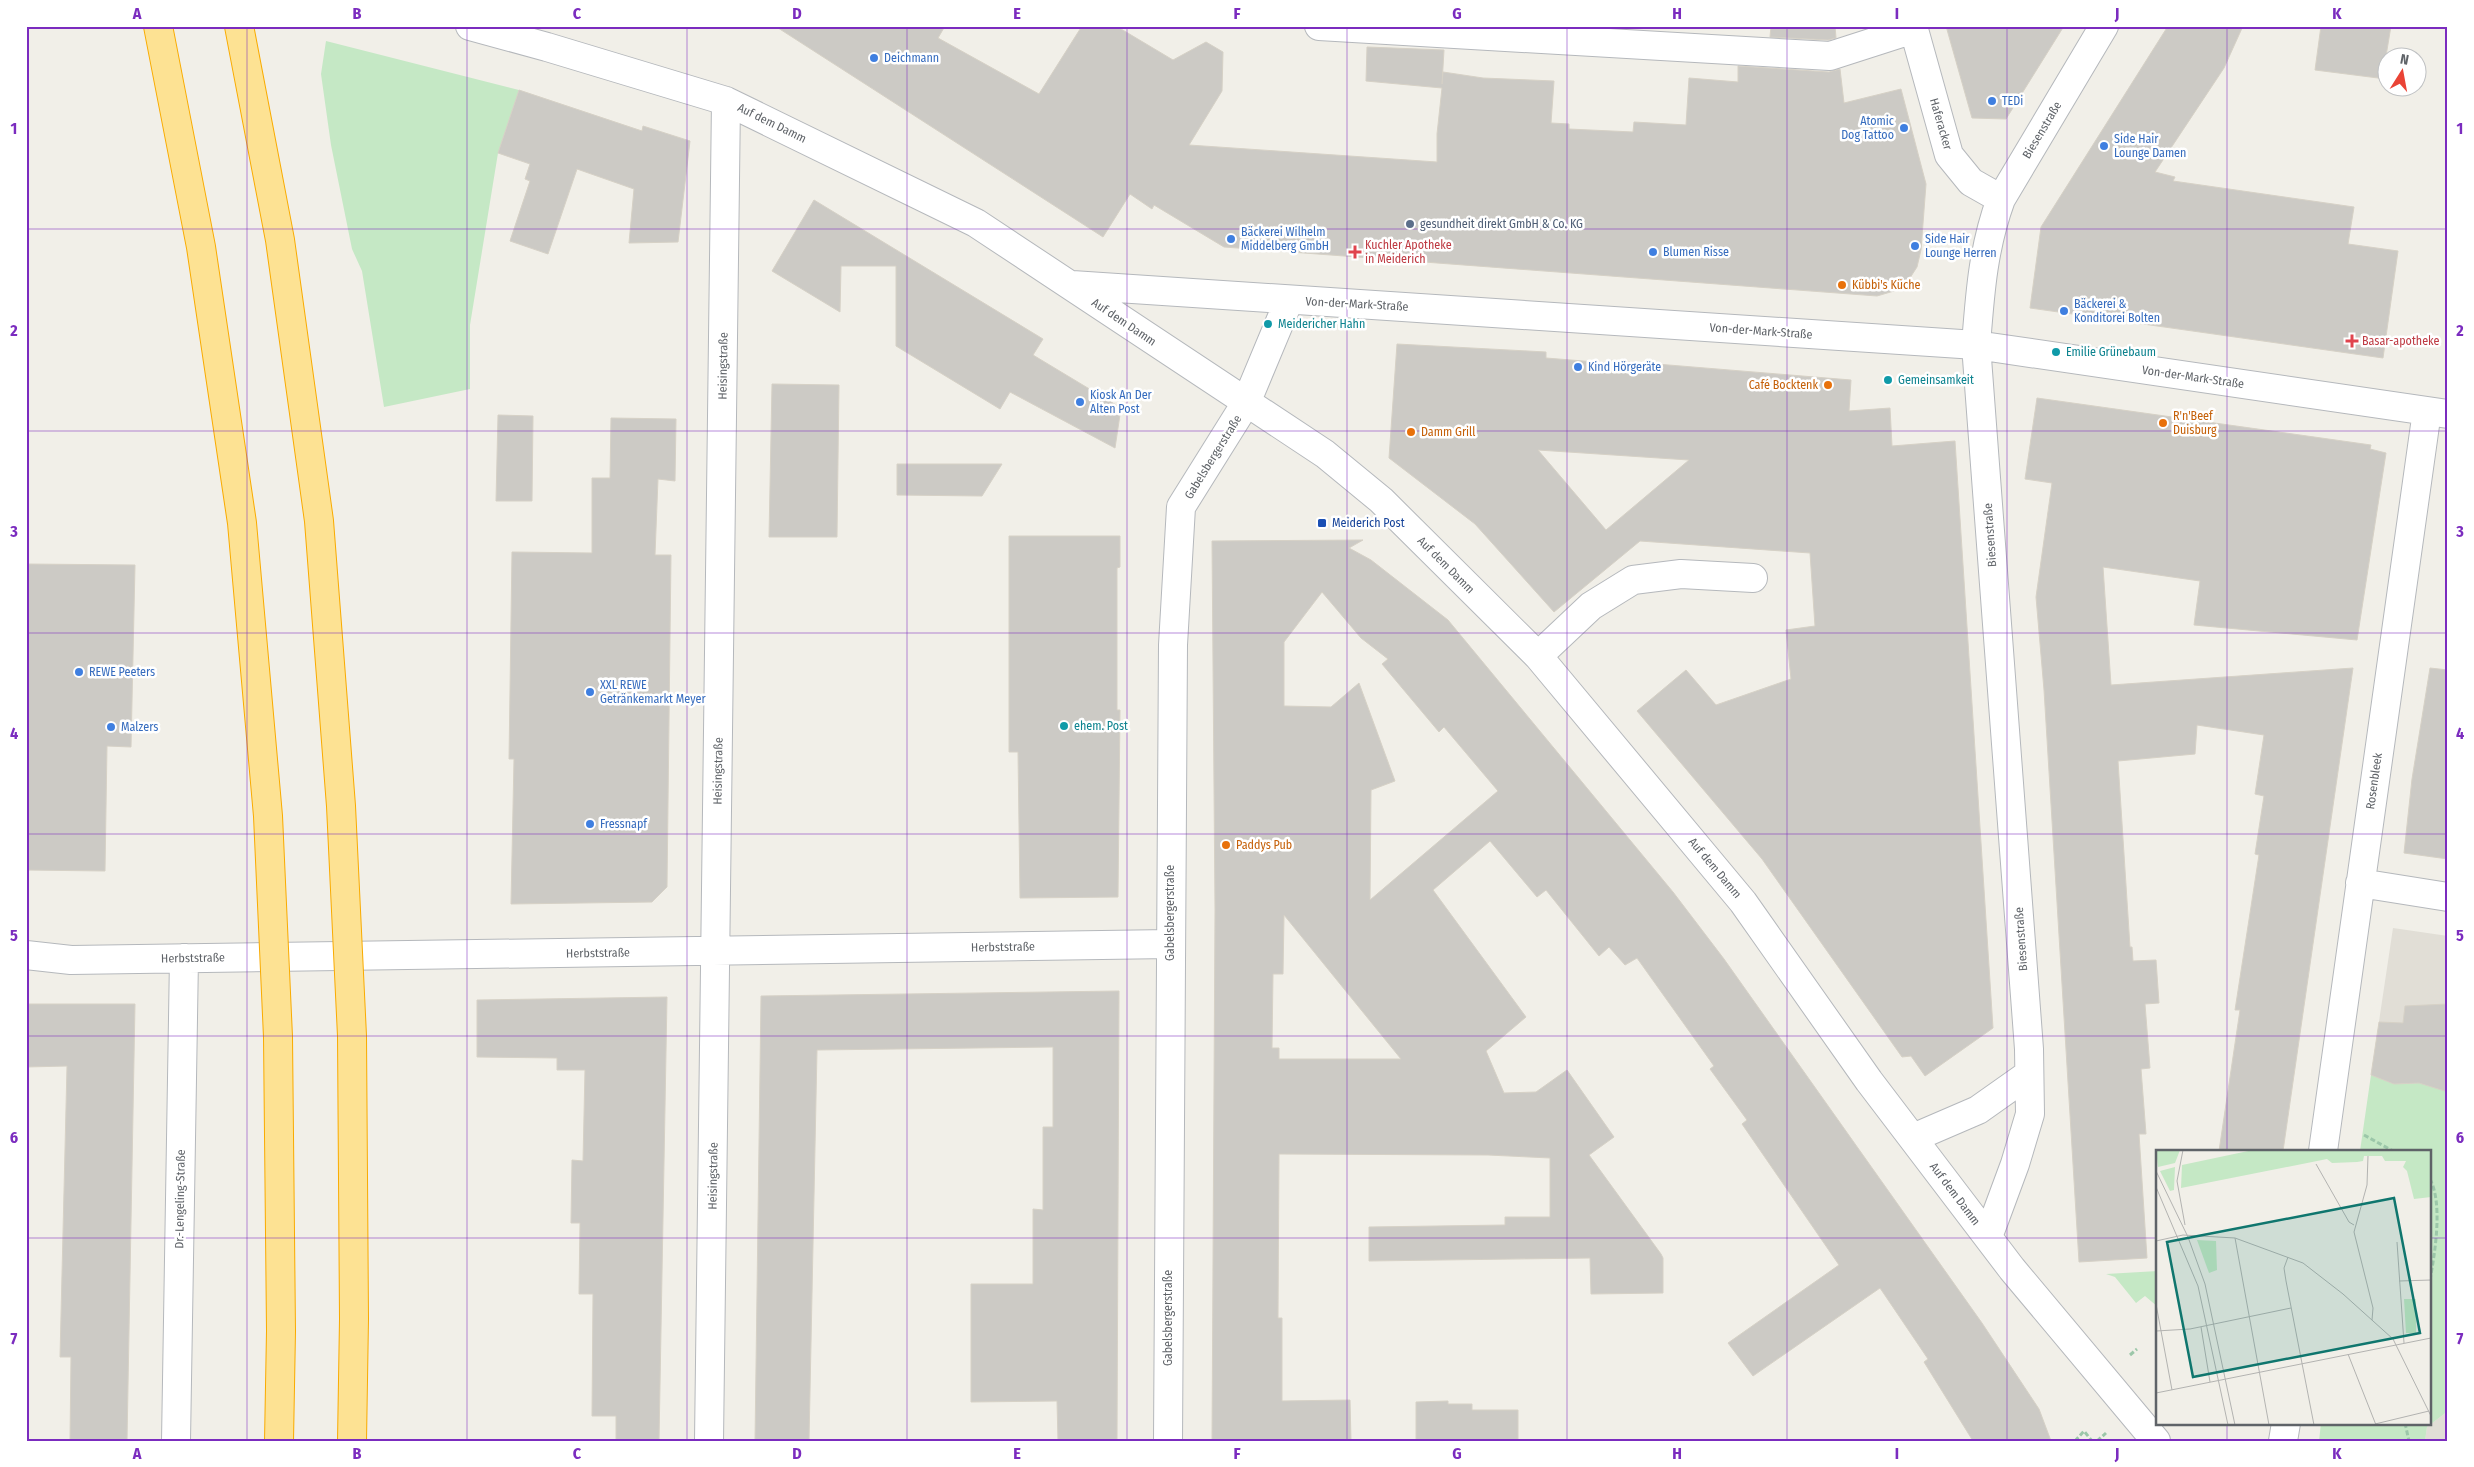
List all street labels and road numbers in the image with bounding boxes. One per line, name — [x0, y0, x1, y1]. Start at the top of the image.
street label: Haferacker — [1927, 97, 1955, 152]
street label: Biesenstraße — [2020, 99, 2065, 161]
street label: Auf dem Damm — [735, 100, 809, 146]
street label: Von-der-Mark-Straße — [1305, 294, 1409, 314]
street label: Auf dem Damm — [1089, 295, 1159, 349]
street label: Von-der-Mark-Straße — [1709, 320, 1813, 342]
street label: Heisingstraße — [715, 332, 731, 400]
street label: Von-der-Mark-Straße — [2141, 363, 2245, 391]
street label: Gabelsbergerstraße — [1182, 412, 1244, 501]
street label: Biesenstraße — [1981, 503, 1999, 567]
street label: Auf dem Damm — [1415, 534, 1477, 596]
street label: Heisingstraße — [710, 737, 726, 805]
street label: Rosenbleek — [2363, 751, 2385, 810]
street label: Auf dem Damm — [1686, 835, 1744, 901]
street label: Gabelsbergerstraße — [1163, 865, 1177, 961]
street label: Biesenstraße — [2012, 907, 2030, 971]
street label: Herbststraße — [971, 939, 1035, 955]
street label: Herbststraße — [566, 945, 630, 961]
street label: Herbststraße — [161, 950, 225, 966]
street label: Heisingstraße — [705, 1142, 721, 1210]
street label: Dr.-Lengeling-Straße — [172, 1149, 188, 1249]
street label: Auf dem Damm — [1927, 1160, 1983, 1228]
street label: Gabelsbergerstraße — [1161, 1270, 1175, 1366]

